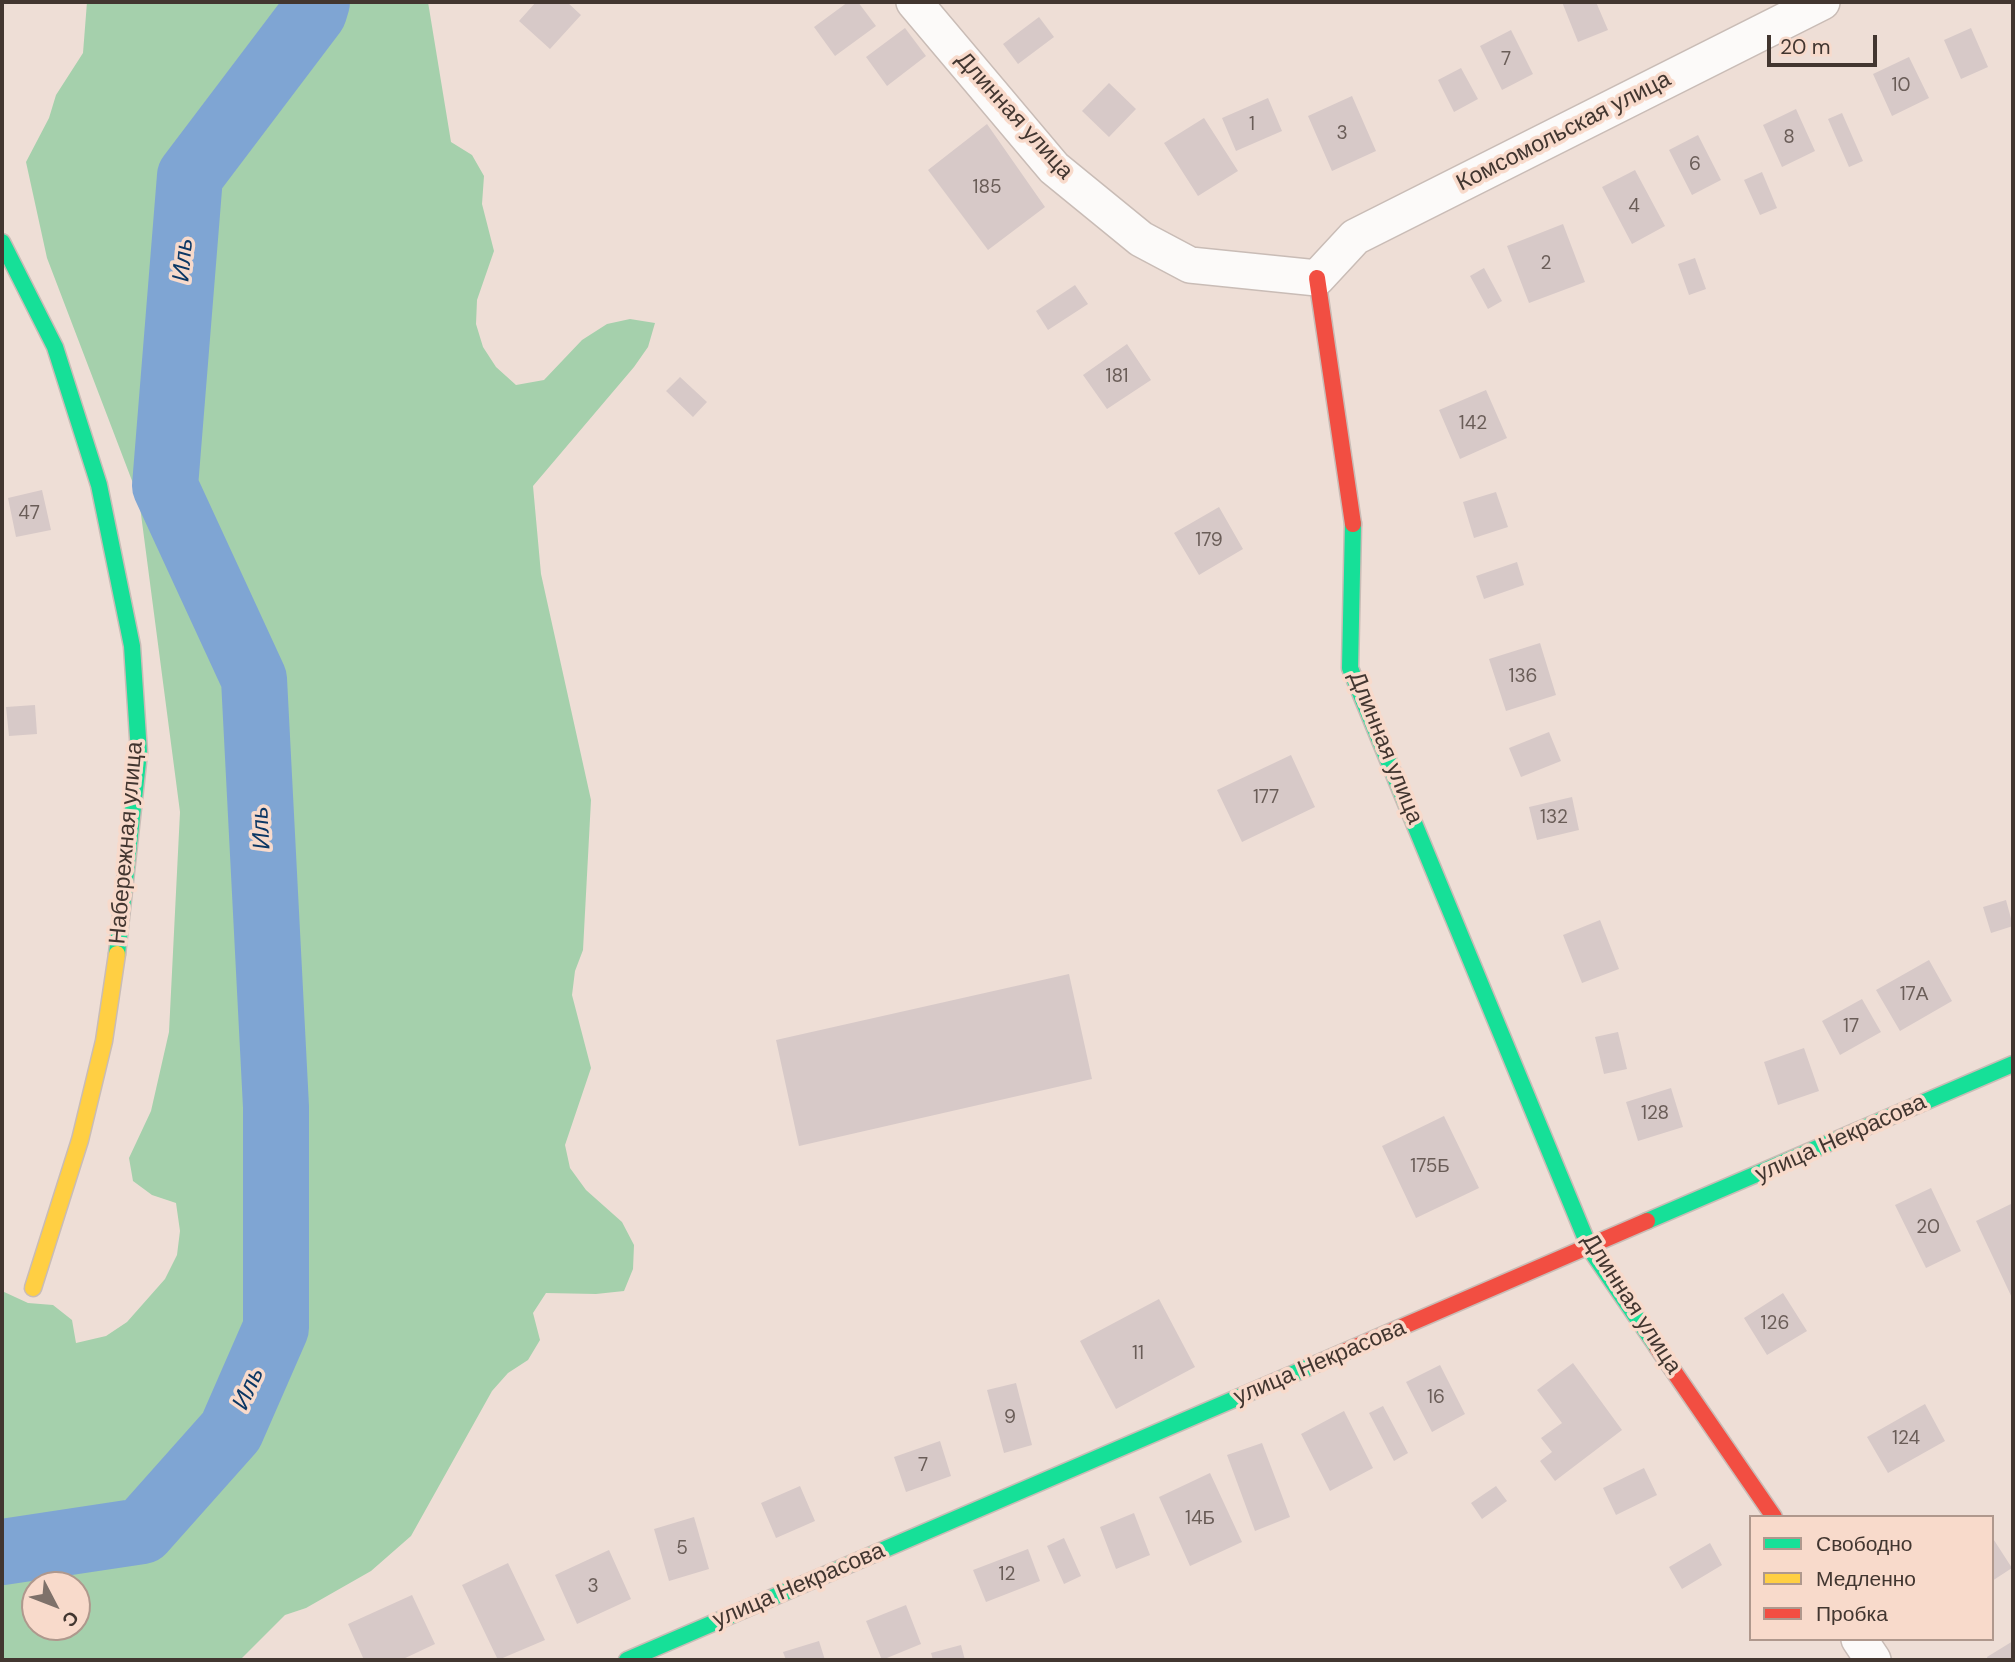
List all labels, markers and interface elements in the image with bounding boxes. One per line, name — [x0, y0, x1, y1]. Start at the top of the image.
scale bar — [1770, 21, 1880, 65]
text: 20 m — [1780, 33, 1831, 61]
street label: Длинная улица — [950, 47, 1078, 185]
house number: 7 — [1501, 49, 1511, 71]
street label: Комсомольская улица — [1452, 66, 1676, 198]
house number: 10 — [1892, 75, 1910, 97]
house number: 1 — [1249, 114, 1255, 136]
house number: 3 — [1336, 123, 1348, 145]
house number: 8 — [1783, 127, 1795, 149]
house number: 6 — [1689, 154, 1701, 176]
house number: 185 — [972, 177, 1002, 199]
house number: 4 — [1628, 196, 1640, 218]
water label: Иль — [168, 237, 200, 283]
house number: 2 — [1541, 253, 1551, 275]
house number: 181 — [1105, 366, 1129, 388]
house number: 142 — [1459, 413, 1487, 435]
house number: 47 — [18, 503, 40, 525]
house number: 179 — [1195, 530, 1223, 552]
house number: 136 — [1508, 666, 1538, 688]
street label: Длинная улица — [1342, 668, 1428, 828]
street label: Набережная улица — [104, 741, 150, 945]
house number: 177 — [1253, 787, 1279, 809]
water label: Иль — [246, 806, 278, 850]
house number: 132 — [1540, 807, 1568, 829]
house number: 17А — [1900, 984, 1928, 1006]
house number: 17 — [1843, 1016, 1859, 1038]
street label: улица Некрасова — [1751, 1089, 1931, 1189]
house number: 128 — [1641, 1103, 1669, 1125]
house number: 175Б — [1410, 1156, 1450, 1178]
house number: 20 — [1916, 1217, 1940, 1239]
street label: Длинная улица — [1575, 1229, 1687, 1379]
house number: 126 — [1761, 1313, 1789, 1335]
street label: улица Некрасова — [1230, 1314, 1410, 1412]
house number: 11 — [1132, 1343, 1144, 1365]
water label: Иль — [227, 1363, 271, 1415]
house number: 16 — [1427, 1387, 1445, 1409]
house number: 9 — [1004, 1407, 1016, 1429]
house number: 124 — [1892, 1428, 1920, 1450]
house number: 7 — [918, 1455, 928, 1477]
house number: 14Б — [1185, 1508, 1215, 1530]
legend — [1749, 1515, 1994, 1641]
text: Свободно — [1816, 1530, 1913, 1558]
street label: улица Некрасова — [709, 1537, 889, 1635]
house number: 5 — [676, 1538, 688, 1560]
house number: 12 — [999, 1564, 1015, 1586]
text: Медленно — [1816, 1565, 1916, 1593]
north arrow — [21, 1571, 91, 1641]
house number: 3 — [587, 1576, 599, 1598]
text: Пробка — [1816, 1600, 1888, 1628]
text: С — [57, 1606, 84, 1633]

